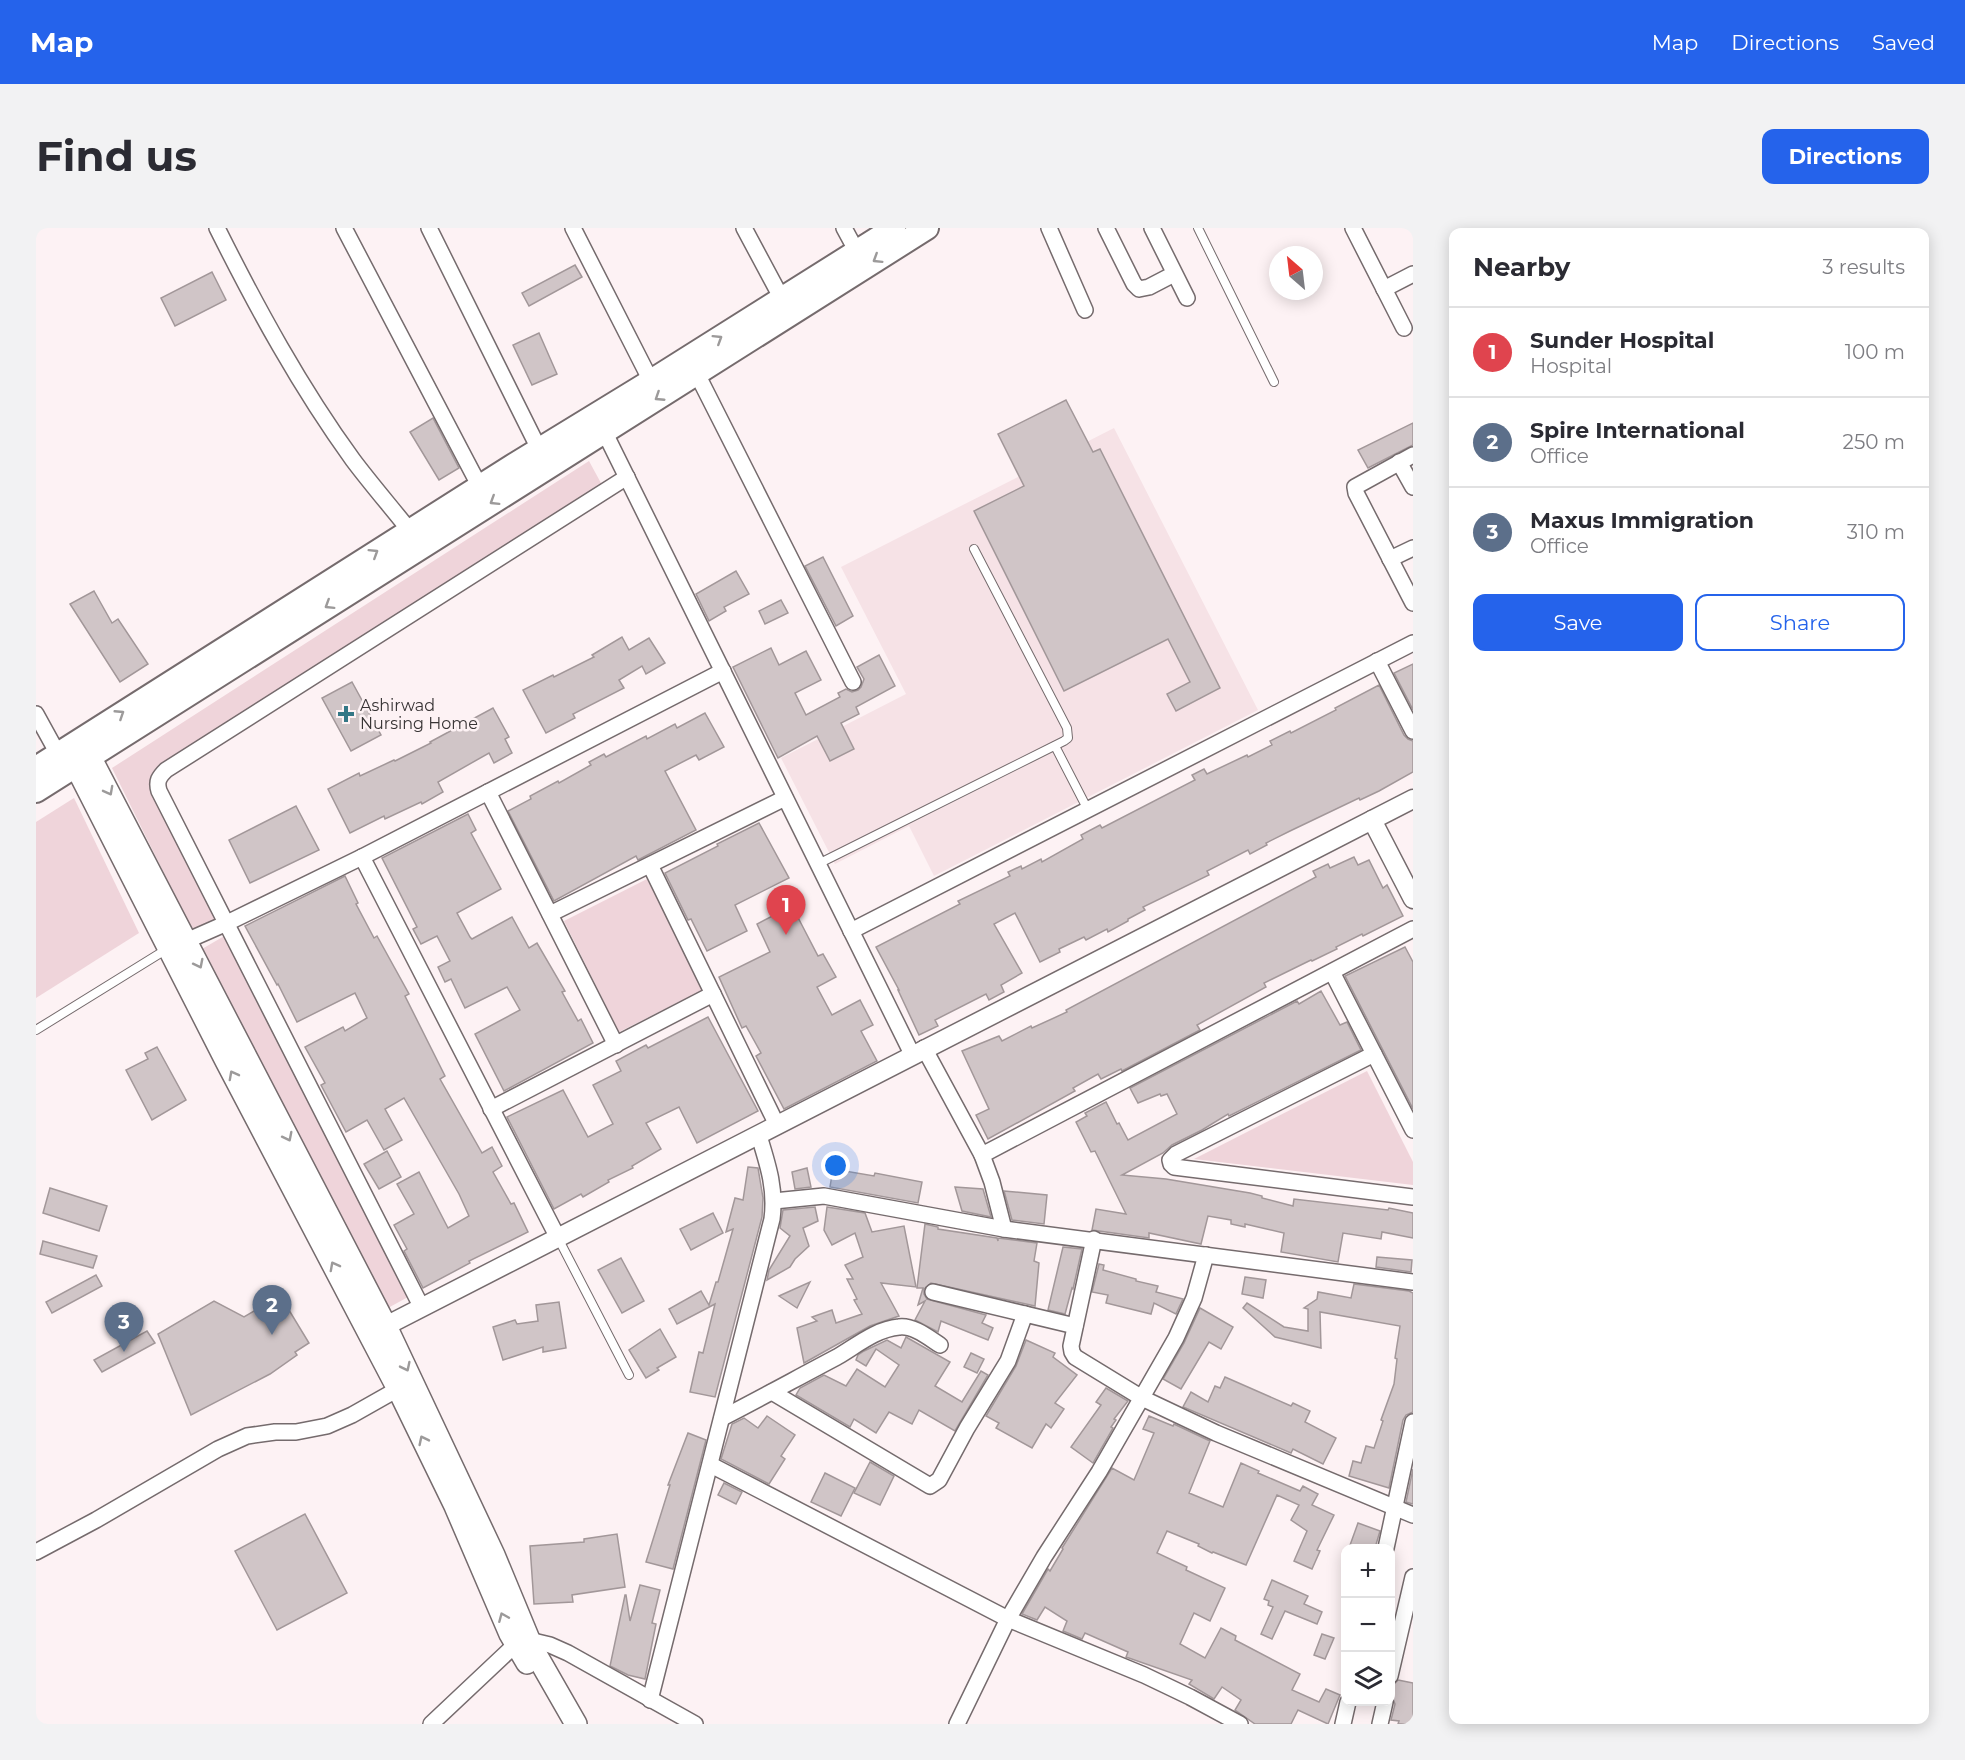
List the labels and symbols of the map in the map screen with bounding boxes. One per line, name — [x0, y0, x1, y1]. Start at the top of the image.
north arrow — [1269, 246, 1323, 300]
one-way arrow — [873, 252, 883, 264]
one-way arrow — [712, 335, 722, 347]
one-way arrow — [655, 390, 666, 401]
one-way arrow — [490, 494, 501, 505]
one-way arrow — [368, 549, 378, 561]
one-way arrow — [325, 598, 336, 609]
place label: Ashirwad Nursing Home — [360, 696, 478, 733]
marker: Ashirwad Nursing Home — [337, 705, 355, 723]
one-way arrow — [114, 710, 125, 721]
one-way arrow — [101, 785, 113, 796]
pin: 1 — [766, 886, 806, 935]
one-way arrow — [191, 958, 203, 969]
one-way arrow — [229, 1070, 241, 1081]
one-way arrow — [281, 1131, 292, 1142]
your location — [821, 1151, 850, 1180]
one-way arrow — [329, 1262, 341, 1273]
pin: 2 — [252, 1286, 292, 1335]
pin: 3 — [104, 1302, 143, 1352]
one-way arrow — [398, 1360, 410, 1371]
one-way arrow — [418, 1435, 430, 1446]
one-way arrow — [498, 1613, 510, 1624]

